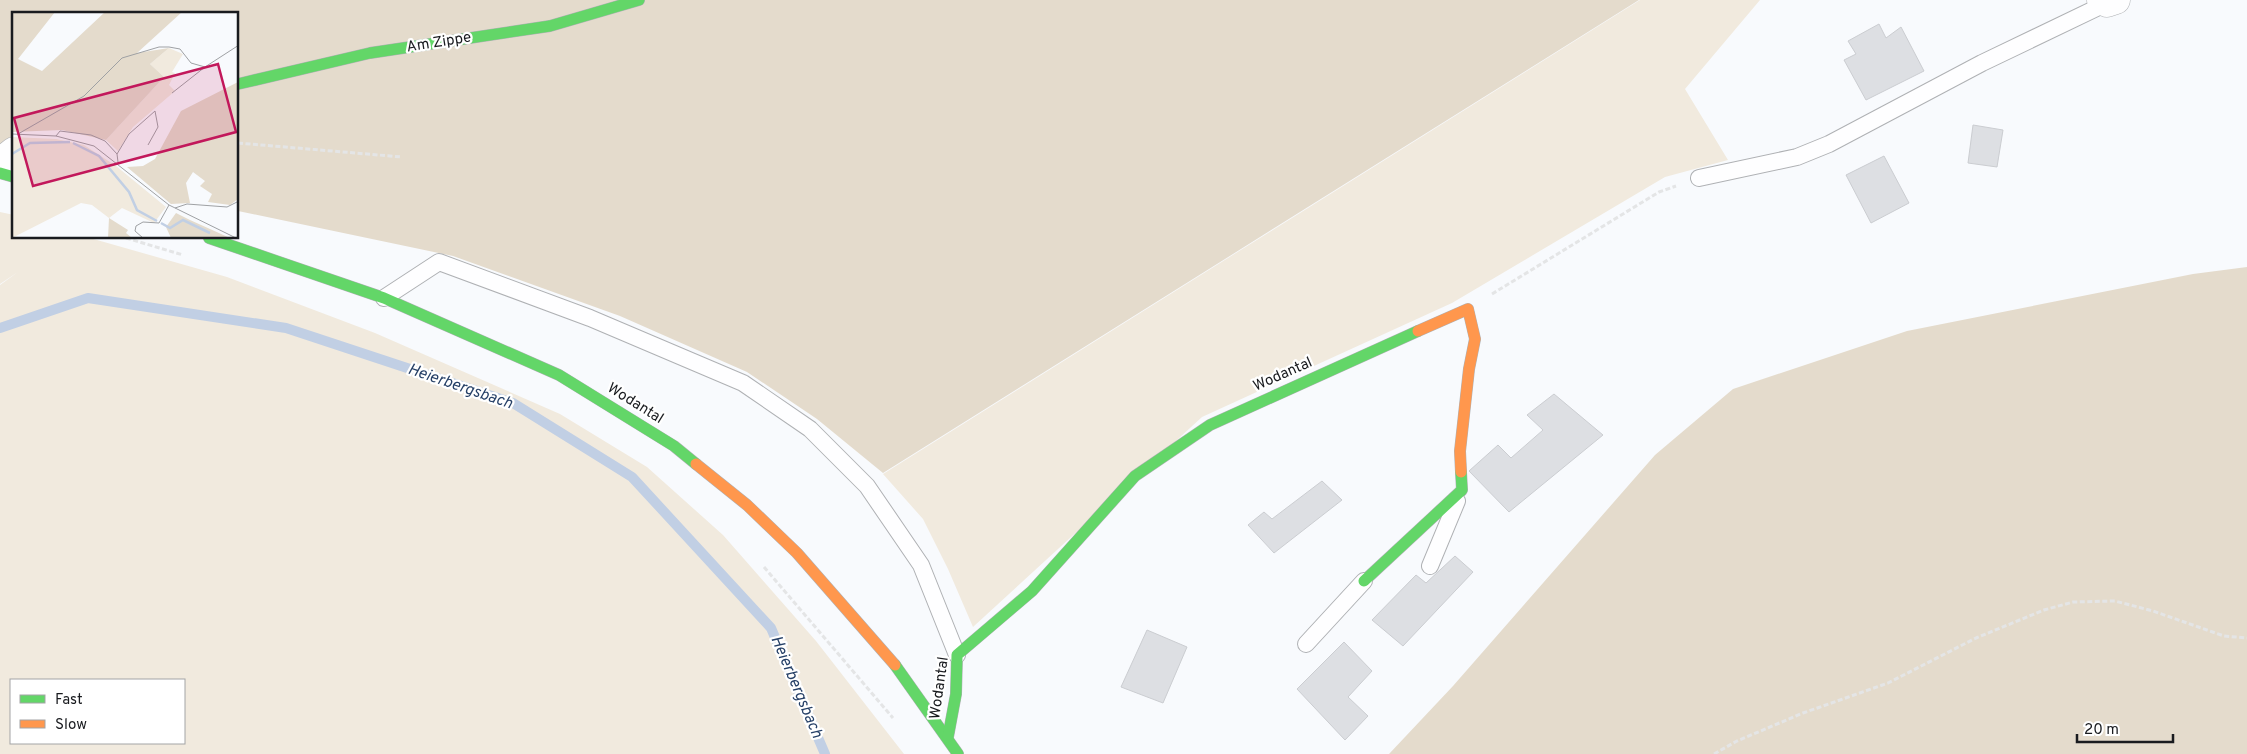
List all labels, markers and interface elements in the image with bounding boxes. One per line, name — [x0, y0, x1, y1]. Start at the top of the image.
inset map — [12, 12, 239, 239]
street label: Am Zippe — [405, 29, 473, 57]
street label: Wodantal — [1250, 354, 1316, 396]
water label: Heierbergsbach — [405, 360, 515, 414]
street label: Wodantal — [603, 379, 667, 429]
water label: Heierbergsbach — [765, 633, 827, 742]
street label: Wodantal — [926, 655, 954, 721]
legend — [10, 679, 185, 744]
text: Fast — [55, 691, 83, 710]
scale bar — [2077, 712, 2173, 744]
text: Slow — [55, 716, 87, 735]
text: 20 m — [2084, 721, 2119, 740]

